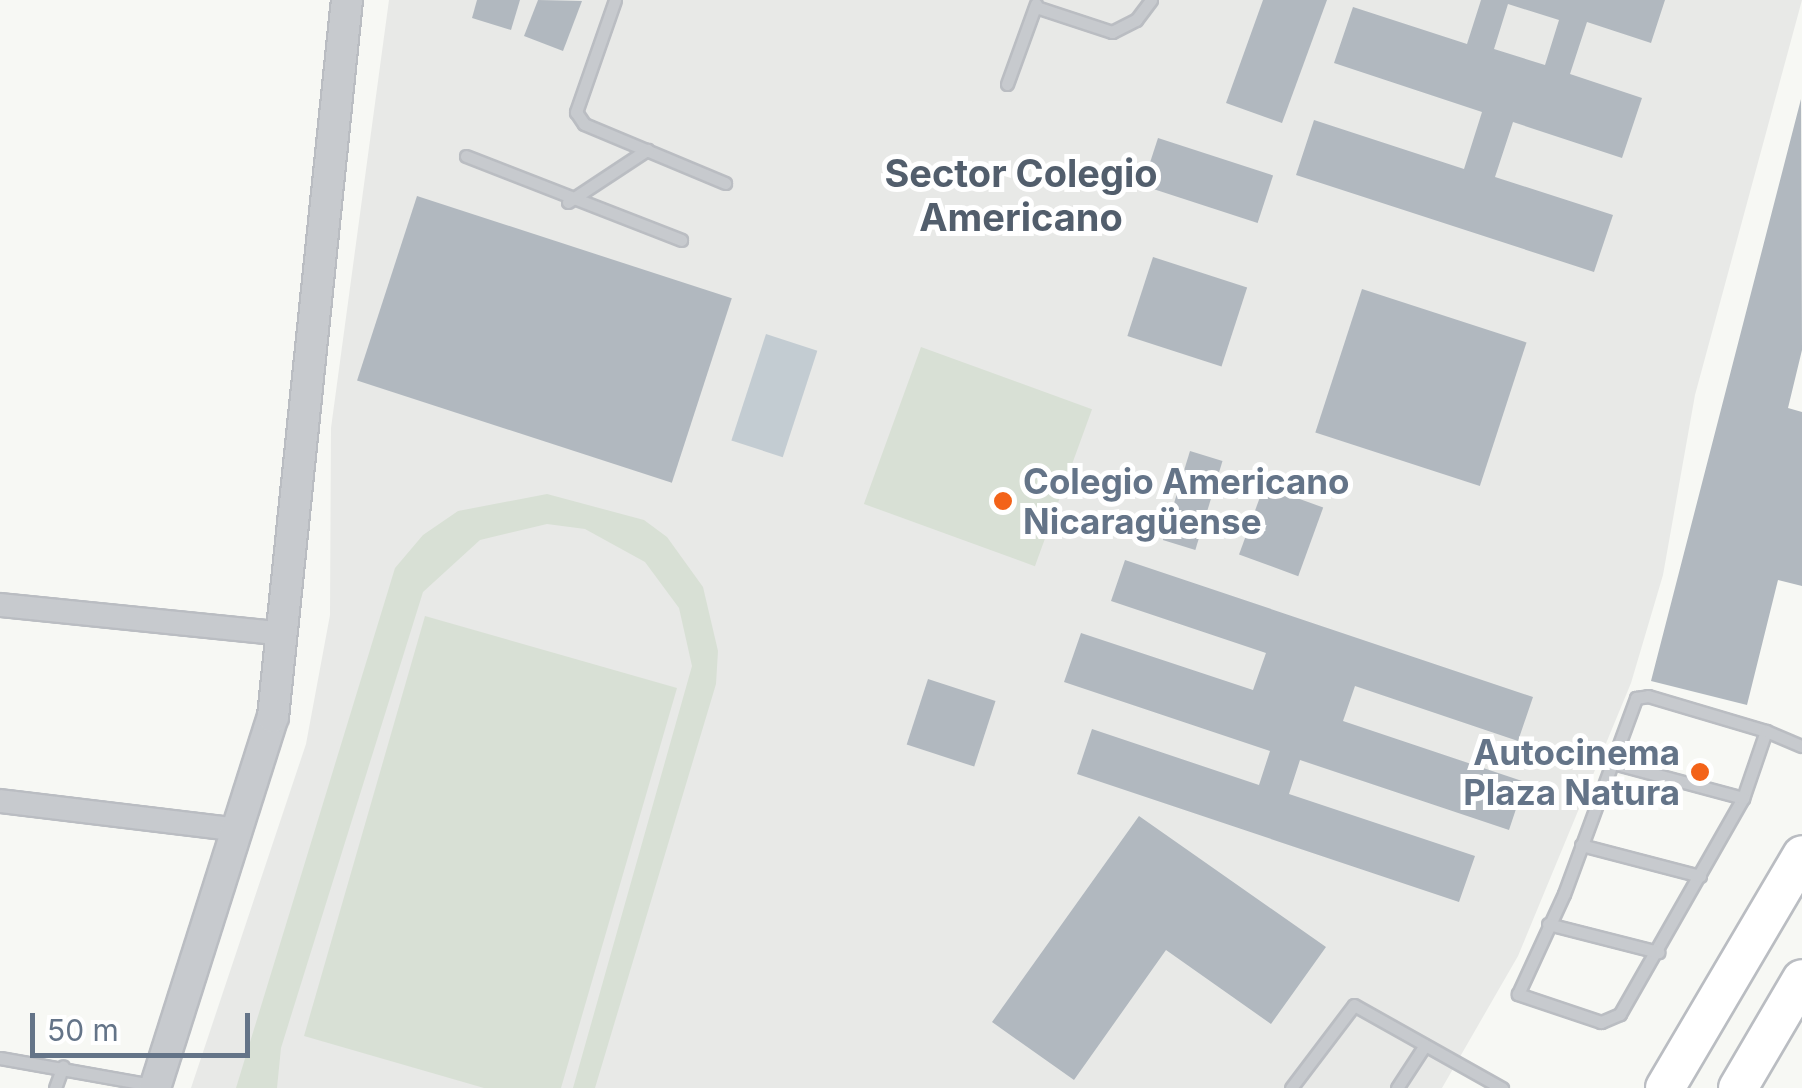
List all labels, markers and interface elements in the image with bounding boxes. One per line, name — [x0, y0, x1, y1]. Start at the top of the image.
district label: Sector Colegio Americano — [884, 151, 1158, 240]
place label: Colegio Americano Nicaragüense — [1023, 460, 1349, 542]
marker: Colegio Americano Nicaragüense — [992, 490, 1014, 512]
place label: Autocinema Plaza Natura — [1463, 731, 1680, 813]
marker: Autocinema Plaza Natura — [1689, 761, 1711, 783]
scale bar — [35, 993, 255, 1055]
text: 50 m — [47, 1012, 119, 1048]

